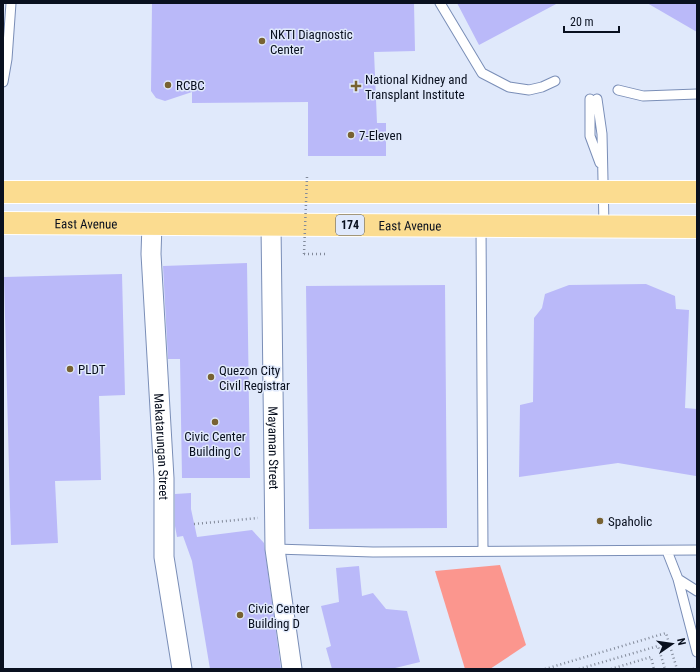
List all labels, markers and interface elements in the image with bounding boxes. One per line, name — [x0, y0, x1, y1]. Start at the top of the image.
scale bar — [564, 8, 619, 34]
text: 20 m — [570, 15, 594, 29]
place label: NKTI Diagnostic Center — [270, 27, 353, 57]
marker: NKTI Diagnostic Center — [257, 36, 267, 46]
place label: National Kidney and Transplant Institute — [365, 72, 467, 102]
place label: RCBC — [176, 78, 205, 93]
marker: RCBC — [163, 80, 173, 90]
marker: National Kidney and Transplant Institute — [350, 80, 362, 92]
place label: 7-Eleven — [359, 128, 402, 143]
marker: 7-Eleven — [346, 130, 356, 140]
road number: 174 — [336, 215, 364, 235]
street label: East Avenue — [54, 216, 118, 232]
street label: East Avenue — [378, 218, 442, 234]
place label: PLDT — [78, 362, 106, 377]
place label: Quezon City Civil Registrar — [219, 363, 290, 393]
marker: PLDT — [65, 364, 75, 374]
marker: Quezon City Civil Registrar — [206, 372, 216, 382]
street label: Makatarungan Street — [151, 393, 171, 500]
street label: Mayaman Street — [265, 406, 281, 490]
marker: Civic Center Building C — [210, 417, 220, 427]
place label: Civic Center Building C — [184, 429, 246, 459]
place label: Spaholic — [608, 514, 652, 529]
marker: Spaholic — [595, 516, 605, 526]
place label: Civic Center Building D — [248, 601, 310, 631]
marker: Civic Center Building D — [235, 610, 245, 620]
north arrow — [652, 624, 692, 664]
text: N — [674, 637, 688, 647]

